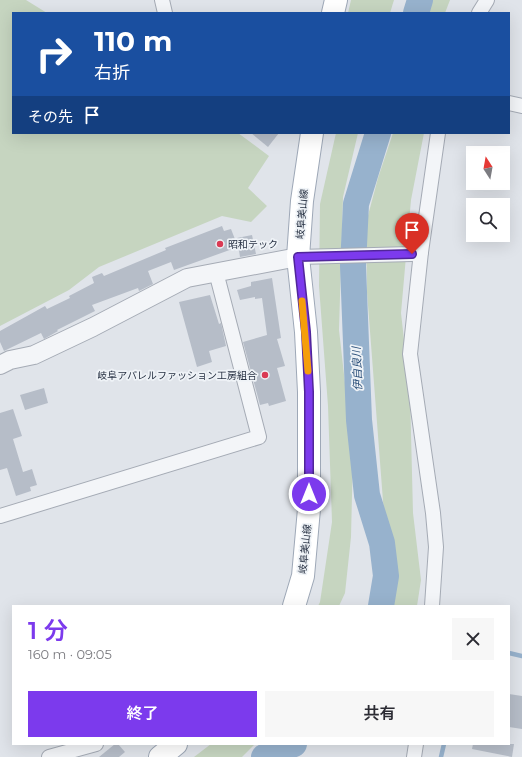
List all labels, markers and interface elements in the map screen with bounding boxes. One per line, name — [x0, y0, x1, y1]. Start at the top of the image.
text: 110 m — [94, 24, 172, 58]
icon: right — [28, 28, 80, 80]
text: 右折 — [94, 62, 130, 84]
icon: arrive — [81, 104, 103, 126]
text: その先 — [28, 107, 73, 126]
north arrow — [466, 146, 510, 190]
map controls — [466, 146, 510, 242]
street label: 岐阜美山線 — [293, 189, 311, 239]
button: search — [466, 198, 510, 242]
pin — [395, 213, 429, 254]
icon: arrive — [401, 219, 423, 241]
place label: 昭和テック — [228, 238, 278, 251]
marker: 昭和テック — [215, 239, 225, 249]
water label: 伊自良川 — [349, 346, 365, 391]
place label: 岐阜アパレルファッション工房組合 — [97, 369, 257, 382]
marker: 岐阜アパレルファッション工房組合 — [260, 370, 270, 380]
position arrow — [288, 473, 330, 515]
street label: 岐阜美山線 — [296, 523, 314, 575]
text: 1 分 — [28, 616, 68, 645]
button: close — [452, 618, 494, 660]
text: 160 m · 09:05 — [28, 646, 112, 662]
button: 終了 — [28, 691, 257, 737]
button: 共有 — [265, 691, 494, 737]

